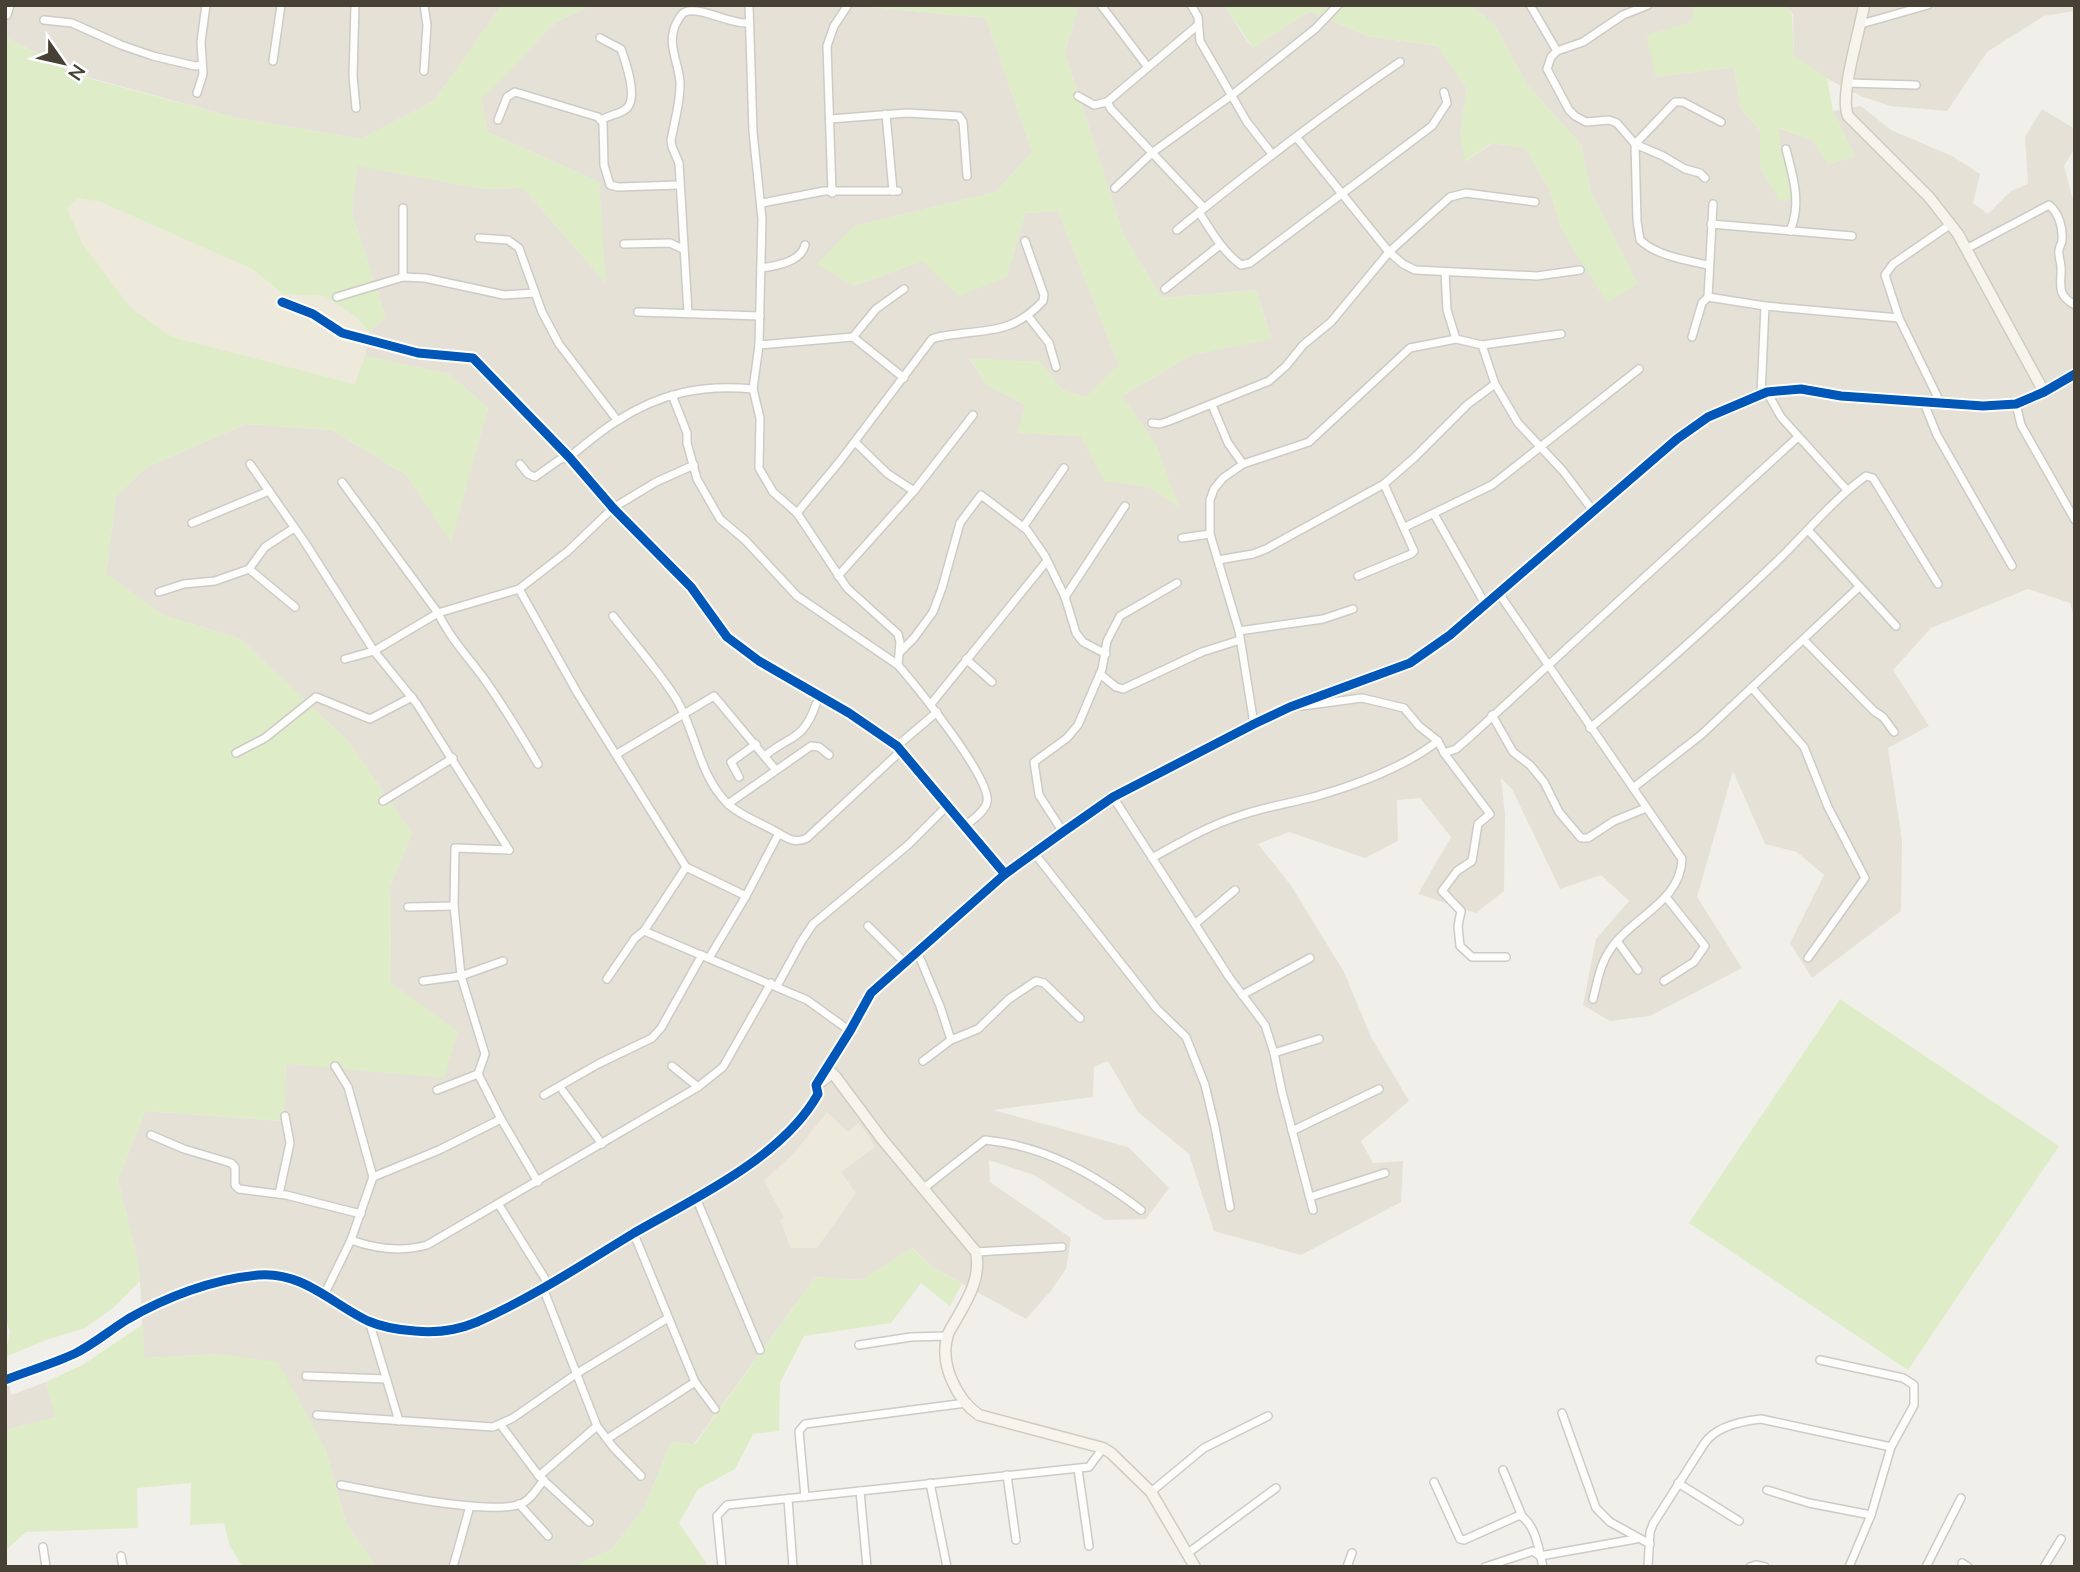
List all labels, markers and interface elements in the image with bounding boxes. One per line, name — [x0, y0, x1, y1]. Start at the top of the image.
north arrow — [28, 28, 98, 98]
text: N — [63, 60, 91, 85]

